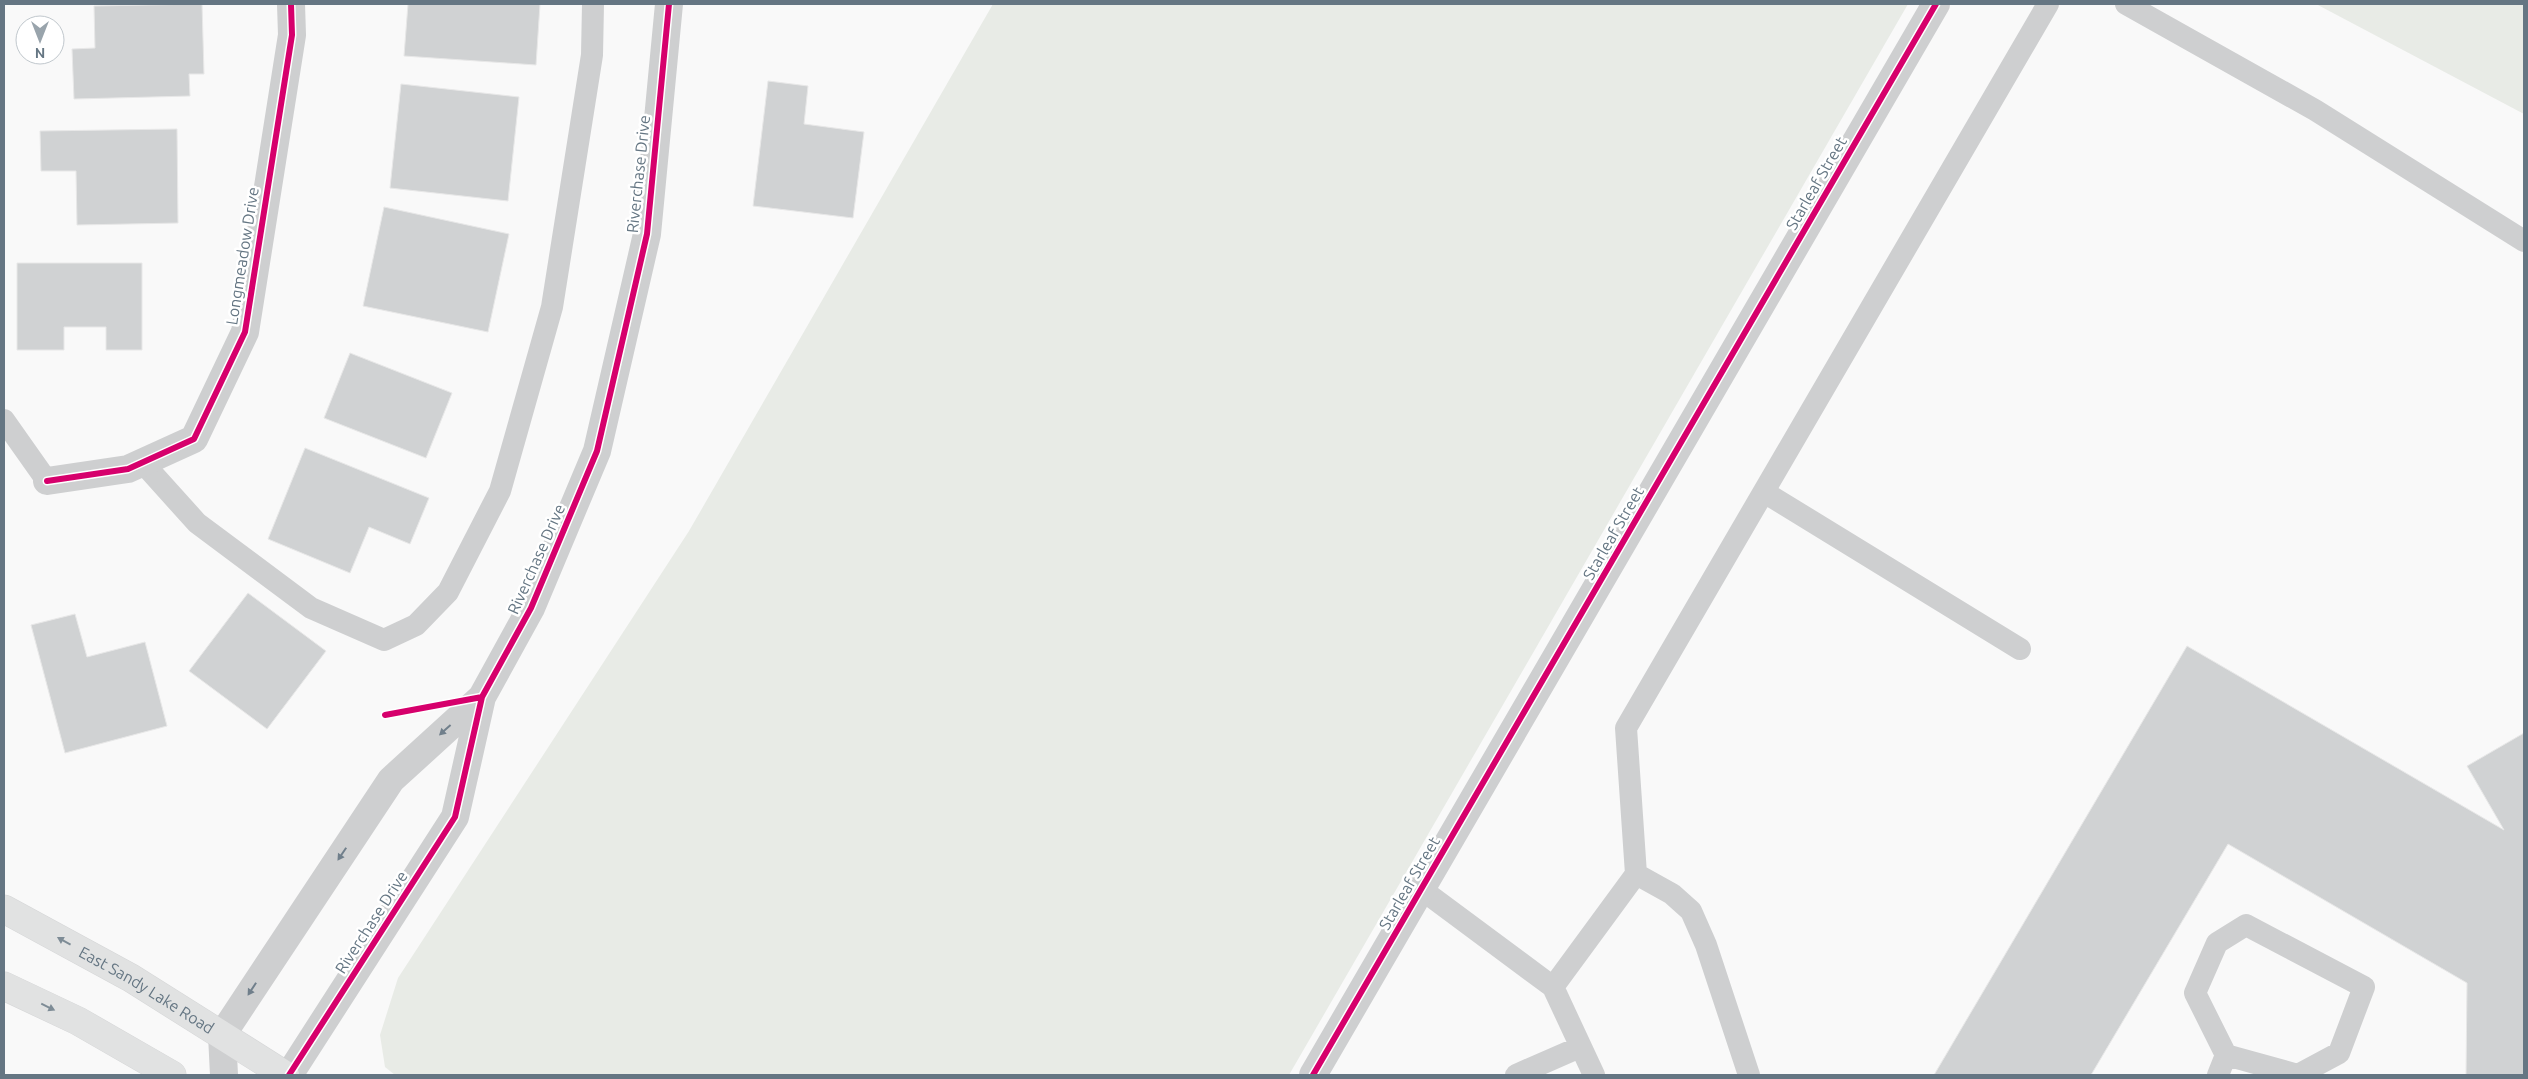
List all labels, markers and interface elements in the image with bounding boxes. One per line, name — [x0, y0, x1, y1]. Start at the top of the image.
north arrow — [15, 15, 65, 65]
text: N — [35, 45, 45, 61]
street label: Riverchase Drive — [623, 114, 653, 234]
street label: Starleaf Street — [1782, 133, 1850, 233]
street label: Longmeadow Drive — [222, 186, 262, 326]
street label: Starleaf Street — [1579, 483, 1647, 583]
street label: Riverchase Drive — [504, 501, 568, 617]
one-way arrow — [440, 724, 452, 736]
street label: Starleaf Street — [1375, 833, 1443, 933]
one-way arrow — [337, 847, 347, 860]
street label: Riverchase Drive — [331, 867, 411, 977]
one-way arrow — [57, 937, 70, 946]
street label: East Sandy Lake Road — [76, 943, 218, 1037]
one-way arrow — [247, 982, 257, 996]
one-way arrow — [41, 1003, 55, 1011]

